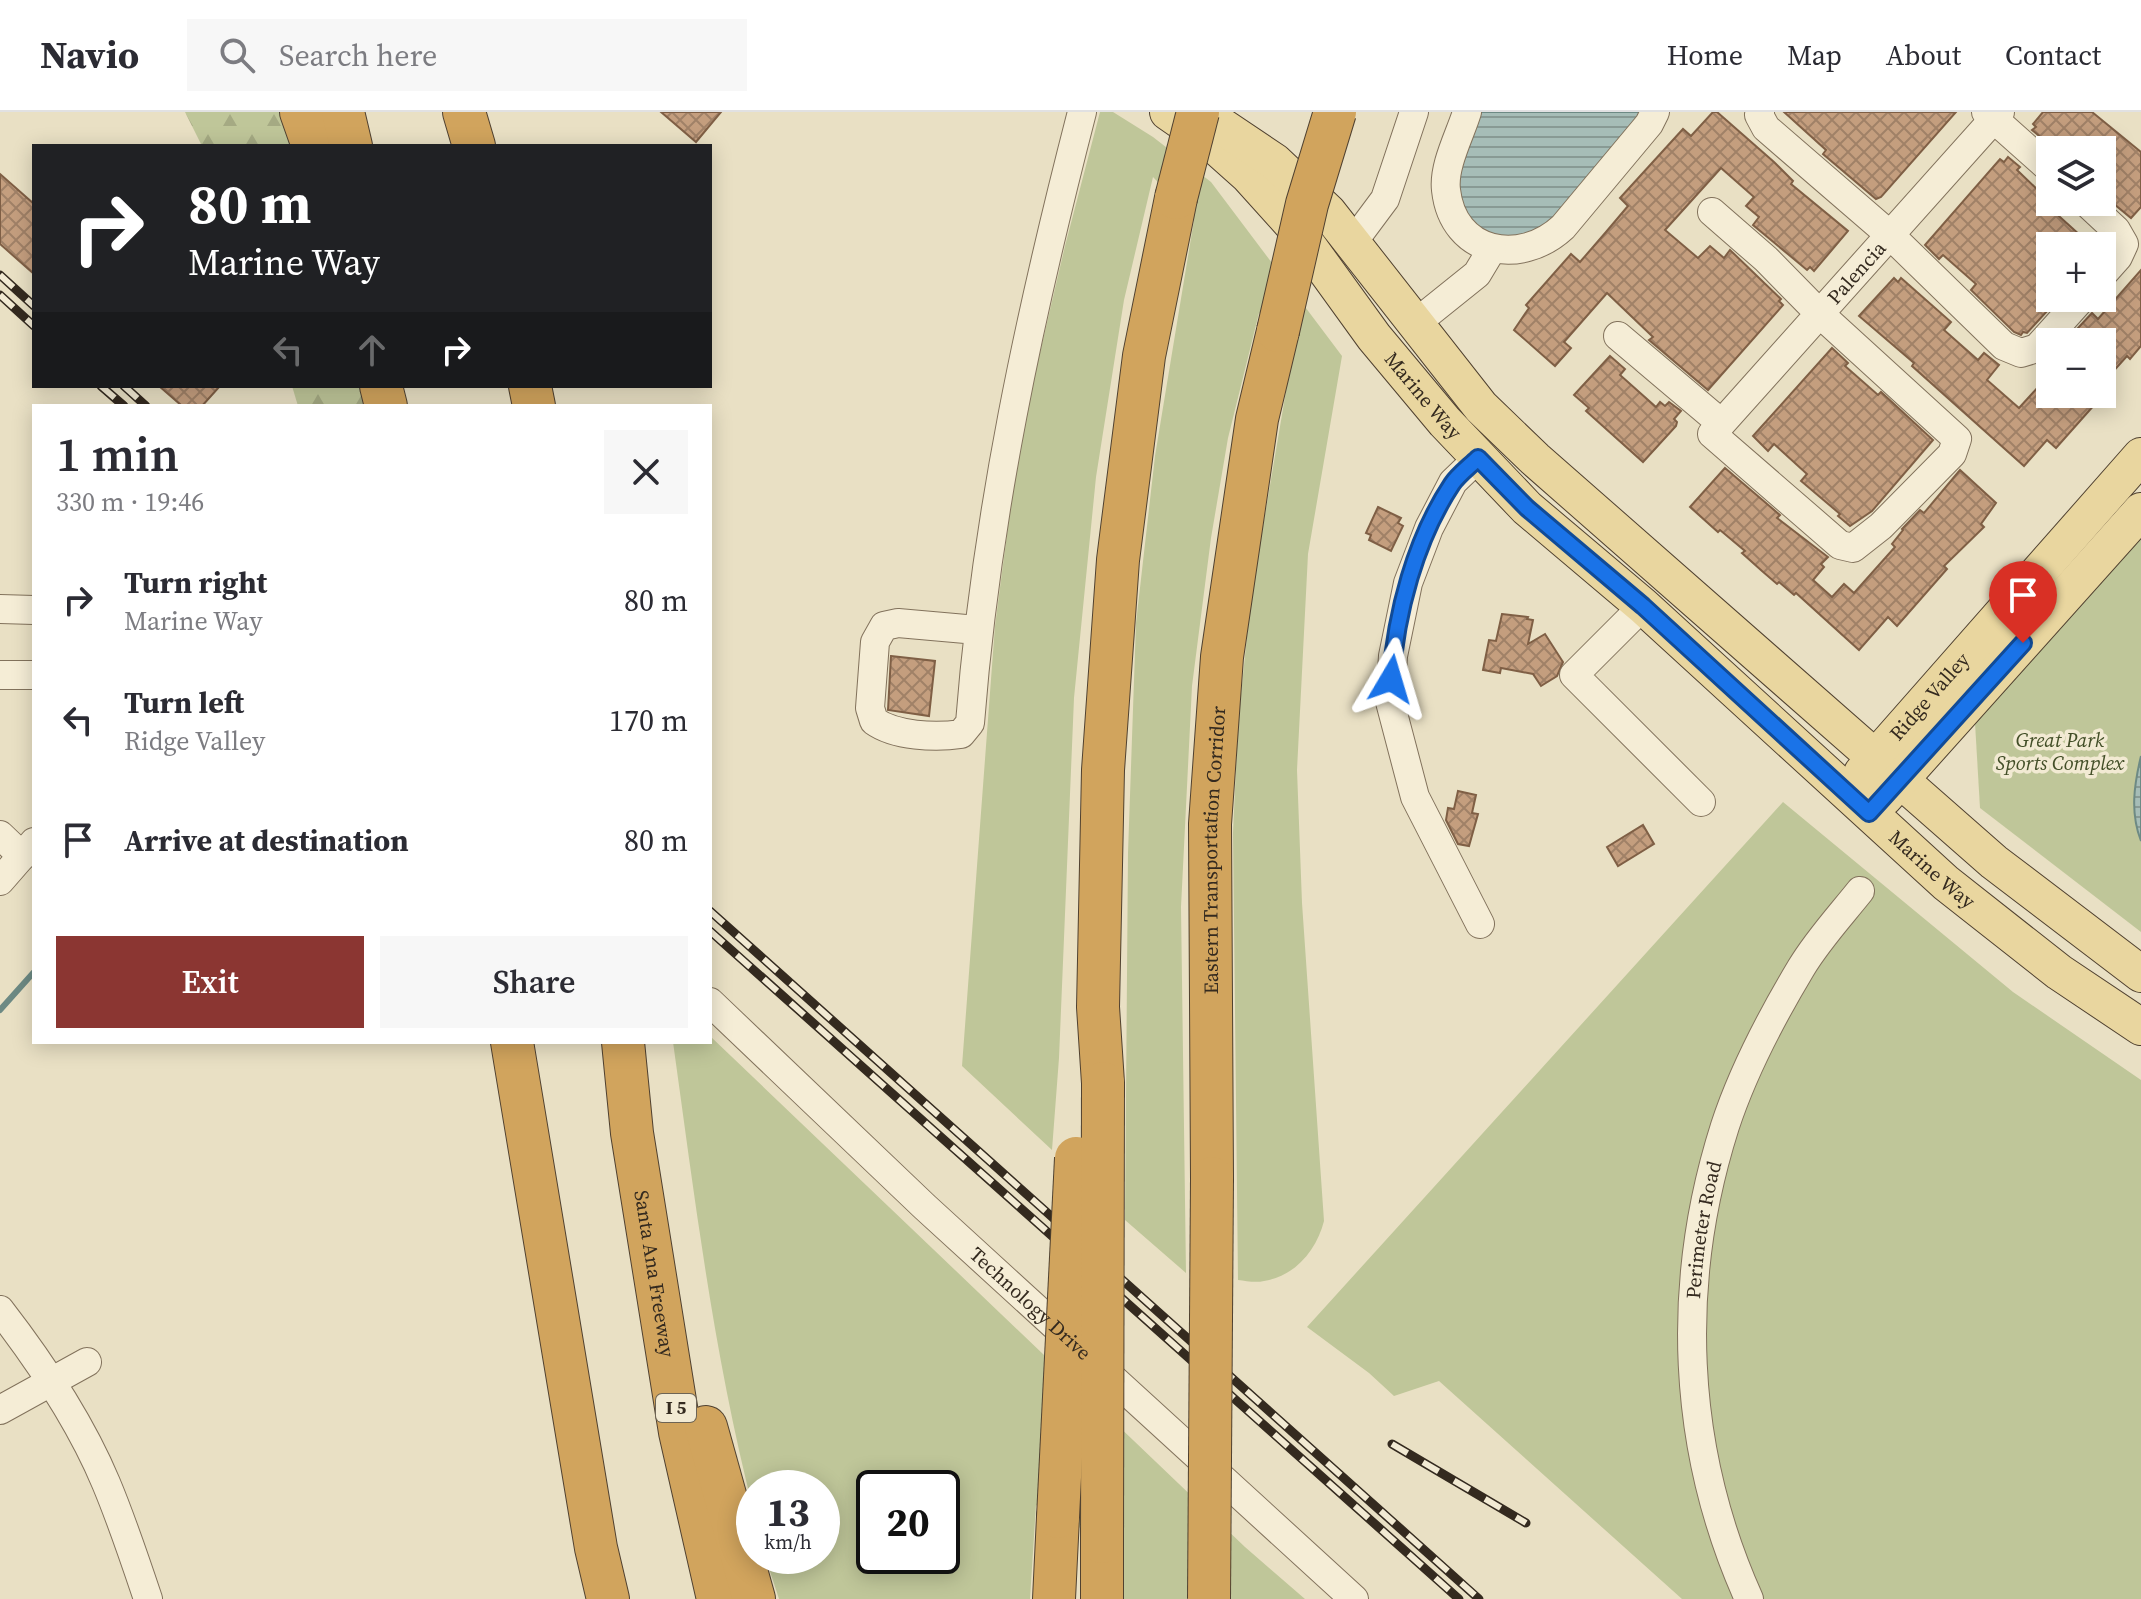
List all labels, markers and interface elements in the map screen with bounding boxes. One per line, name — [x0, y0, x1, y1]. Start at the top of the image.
search box — [187, 19, 747, 91]
text: Navio — [40, 29, 139, 81]
icon: search — [215, 33, 259, 77]
text: Search here — [279, 35, 437, 76]
text: Home — [1667, 36, 1743, 74]
text: Map — [1787, 36, 1842, 74]
text: About — [1886, 36, 1961, 74]
text: Contact — [2005, 36, 2101, 74]
map controls — [2036, 136, 2116, 408]
button: layers — [2036, 136, 2116, 216]
text: 80 m — [188, 165, 311, 242]
icon: right — [56, 176, 160, 280]
button: + — [2036, 232, 2116, 312]
street label: Palencia — [1821, 234, 1893, 310]
text: Marine Way — [188, 238, 380, 287]
icon: left — [266, 328, 310, 372]
icon: ahead — [350, 328, 394, 372]
icon: right — [434, 328, 478, 372]
button: − — [2036, 328, 2116, 408]
street label: Marine Way — [1378, 346, 1469, 446]
text: 1 min — [56, 421, 179, 487]
button: close — [604, 430, 688, 514]
text: 330 m · 19:46 — [56, 484, 204, 520]
pin — [1989, 561, 2057, 643]
text: Turn right — [124, 562, 267, 603]
icon: arrive — [2001, 573, 2045, 617]
icon: right — [56, 578, 100, 622]
text: 80 m — [624, 580, 688, 621]
text: Marine Way — [124, 603, 263, 639]
position arrow — [1349, 637, 1433, 721]
street label: Ridge Valley — [1883, 646, 1976, 747]
text: Turn left — [124, 682, 244, 723]
icon: left — [56, 698, 100, 742]
text: 170 m — [609, 700, 688, 741]
street label: Eastern Transportation Corridor — [1196, 704, 1232, 994]
text: Ridge Valley — [124, 723, 265, 759]
park label: Great Park Sports Complex — [1996, 726, 2125, 777]
icon: arrive — [56, 818, 100, 862]
text: Arrive at destination — [124, 820, 409, 861]
text: 80 m — [624, 820, 688, 861]
street label: Marine Way — [1883, 824, 1982, 915]
button: Exit — [56, 936, 364, 1028]
button: Share — [380, 936, 688, 1028]
street label: Perimeter Road — [1679, 1157, 1728, 1300]
street label: Santa Ana Freeway — [627, 1188, 682, 1360]
street label: Technology Drive — [963, 1240, 1098, 1366]
road number: I 5 — [656, 1394, 696, 1422]
speed limit sign: 20 — [856, 1470, 960, 1574]
text: 13 — [766, 1485, 810, 1539]
text: km/h — [764, 1528, 812, 1556]

